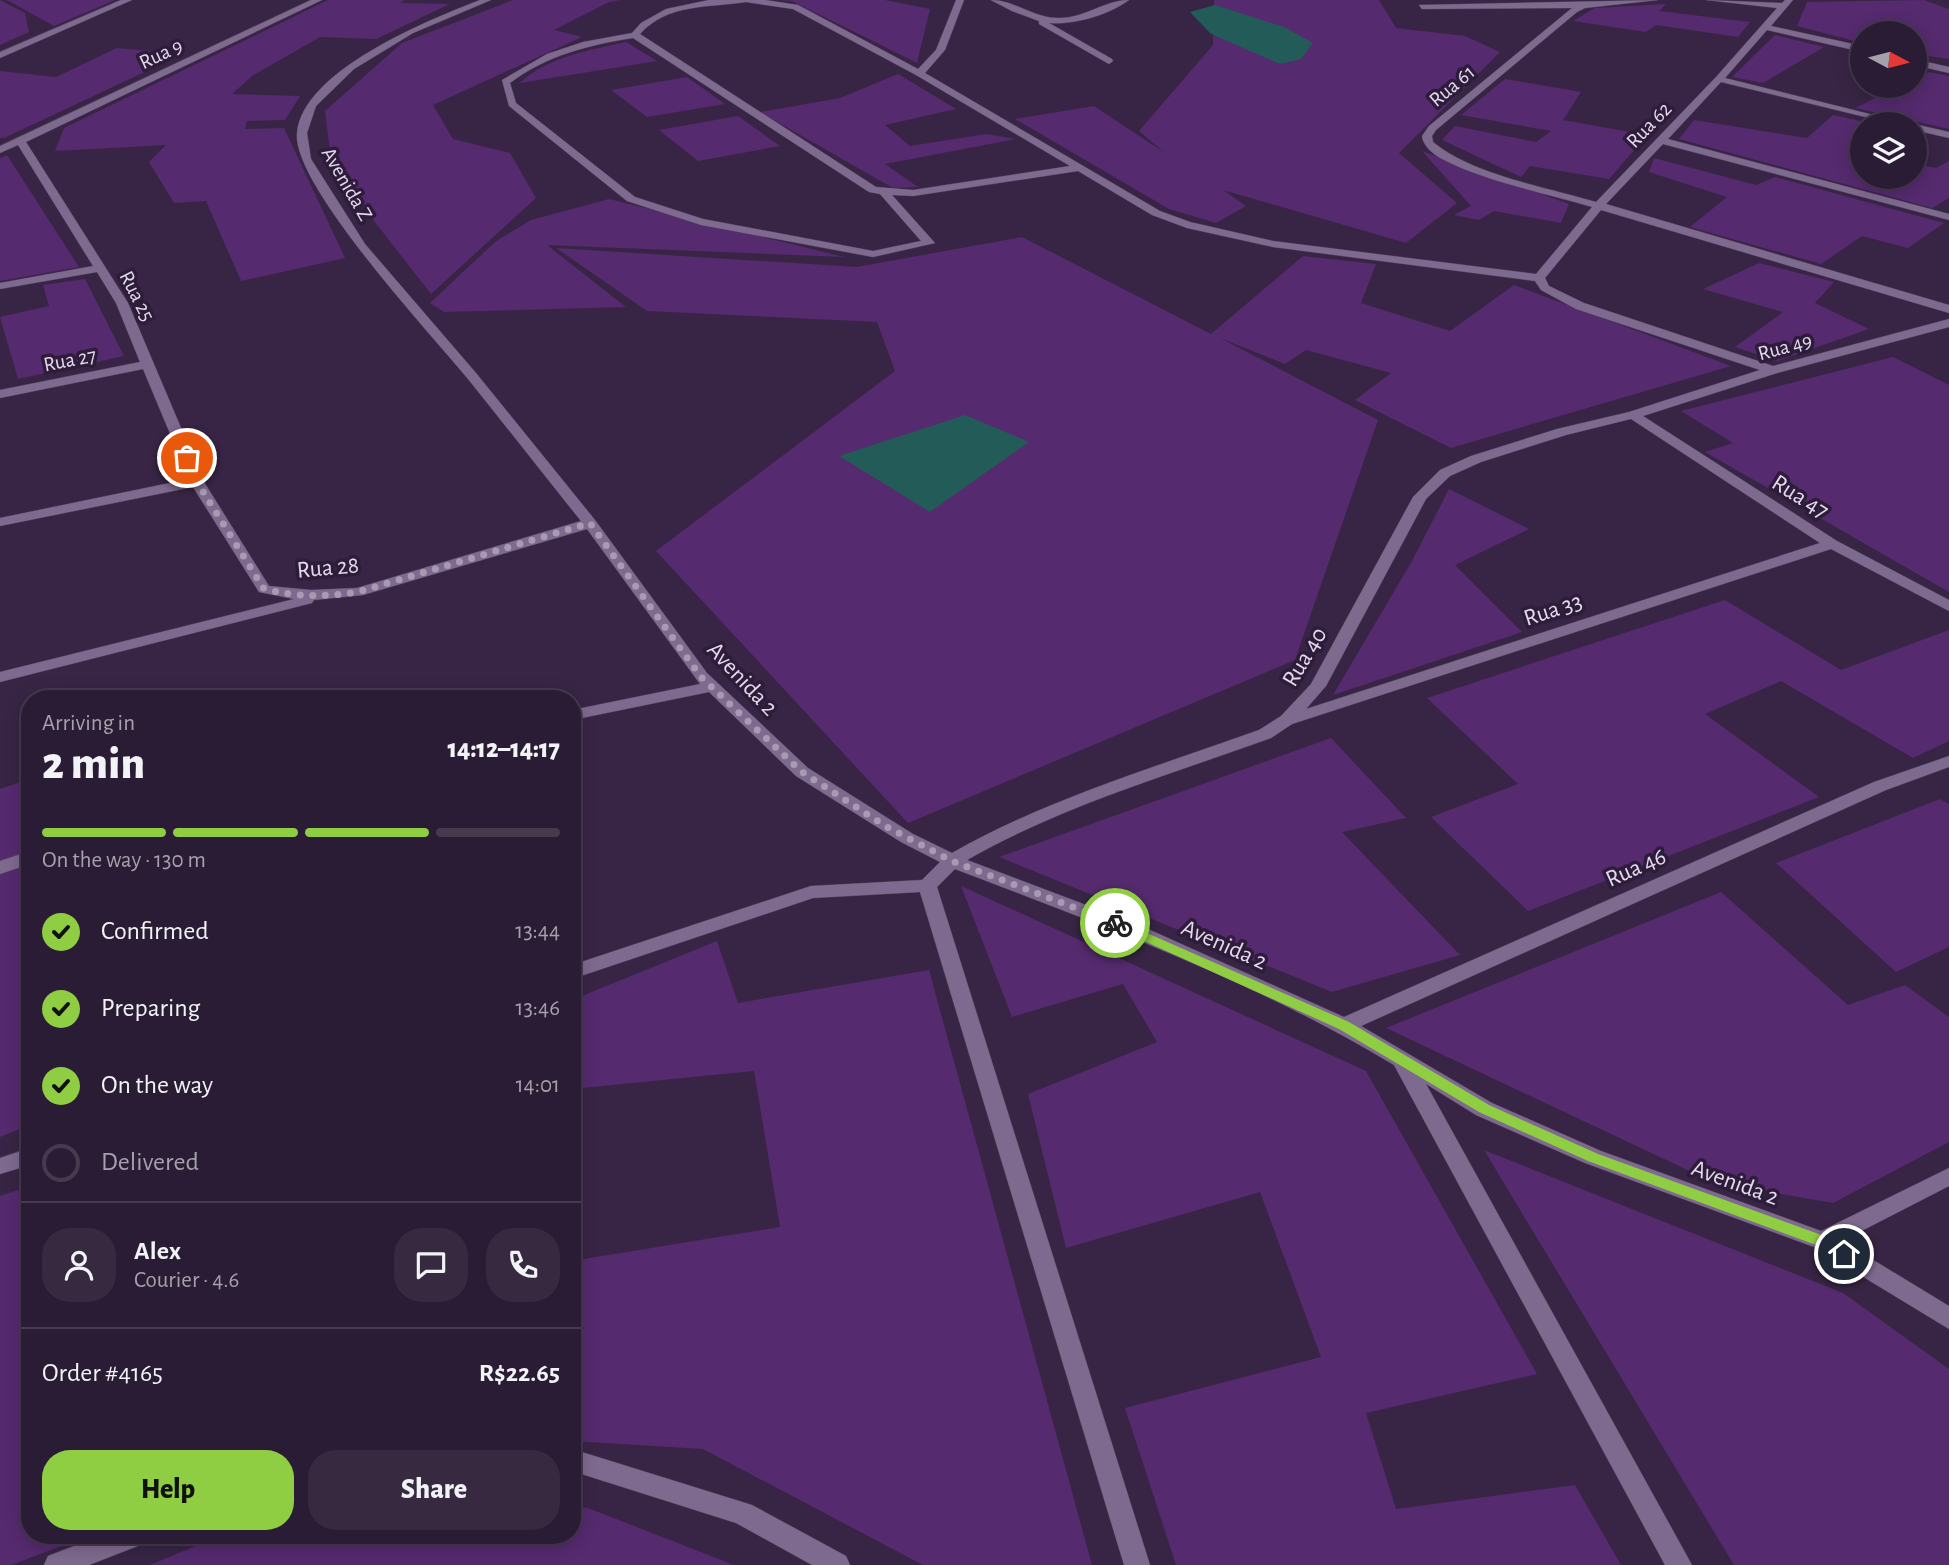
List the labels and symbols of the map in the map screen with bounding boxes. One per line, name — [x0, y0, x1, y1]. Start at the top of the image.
north arrow — [1850, 21, 1927, 98]
street label: Rua 9 — [136, 35, 186, 73]
street label: Rua 61 — [1425, 61, 1479, 111]
street label: Rua 62 — [1623, 98, 1675, 152]
street label: Avenida Z — [318, 144, 376, 224]
street label: Rua 25 — [116, 267, 158, 325]
street label: Rua 49 — [1756, 330, 1814, 364]
street label: Rua 27 — [42, 345, 98, 375]
pin — [157, 428, 217, 488]
street label: Rua 47 — [1767, 470, 1833, 524]
street label: Rua 28 — [296, 553, 360, 583]
street label: Rua 33 — [1521, 589, 1585, 631]
street label: Rua 40 — [1278, 623, 1332, 691]
street label: Avenida 2 — [702, 638, 782, 720]
street label: Rua 46 — [1602, 844, 1670, 892]
courier — [1080, 888, 1150, 958]
street label: Avenida 2 — [1178, 916, 1270, 974]
street label: Avenida 2 — [1688, 1156, 1782, 1210]
pin — [1814, 1224, 1874, 1284]

